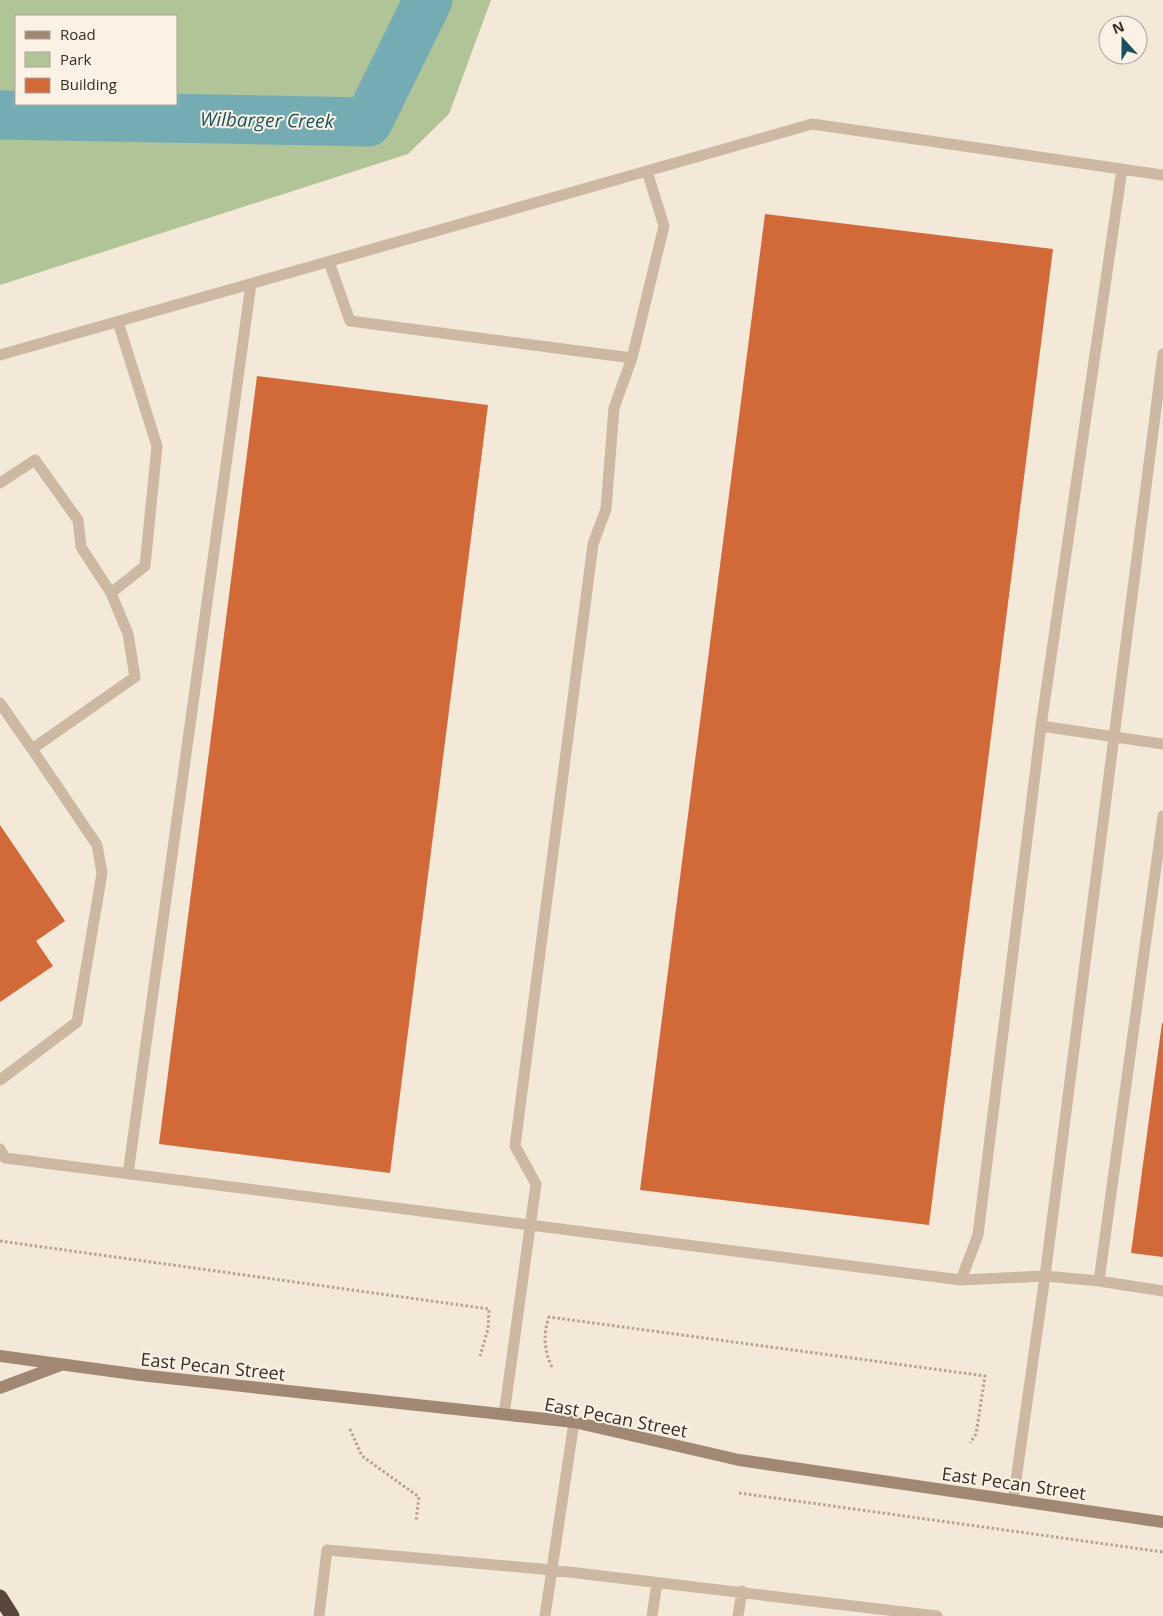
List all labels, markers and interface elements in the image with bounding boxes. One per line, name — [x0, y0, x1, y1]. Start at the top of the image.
legend — [15, 15, 178, 105]
north arrow — [1098, 15, 1148, 65]
text: N — [1109, 16, 1127, 38]
text: Road — [60, 24, 96, 44]
text: Park — [60, 49, 91, 69]
text: Building — [60, 74, 117, 94]
water label: Wilbarger Creek — [200, 106, 335, 134]
street label: East Pecan Street — [140, 1346, 286, 1386]
street label: East Pecan Street — [542, 1391, 690, 1443]
street label: East Pecan Street — [940, 1461, 1088, 1505]

